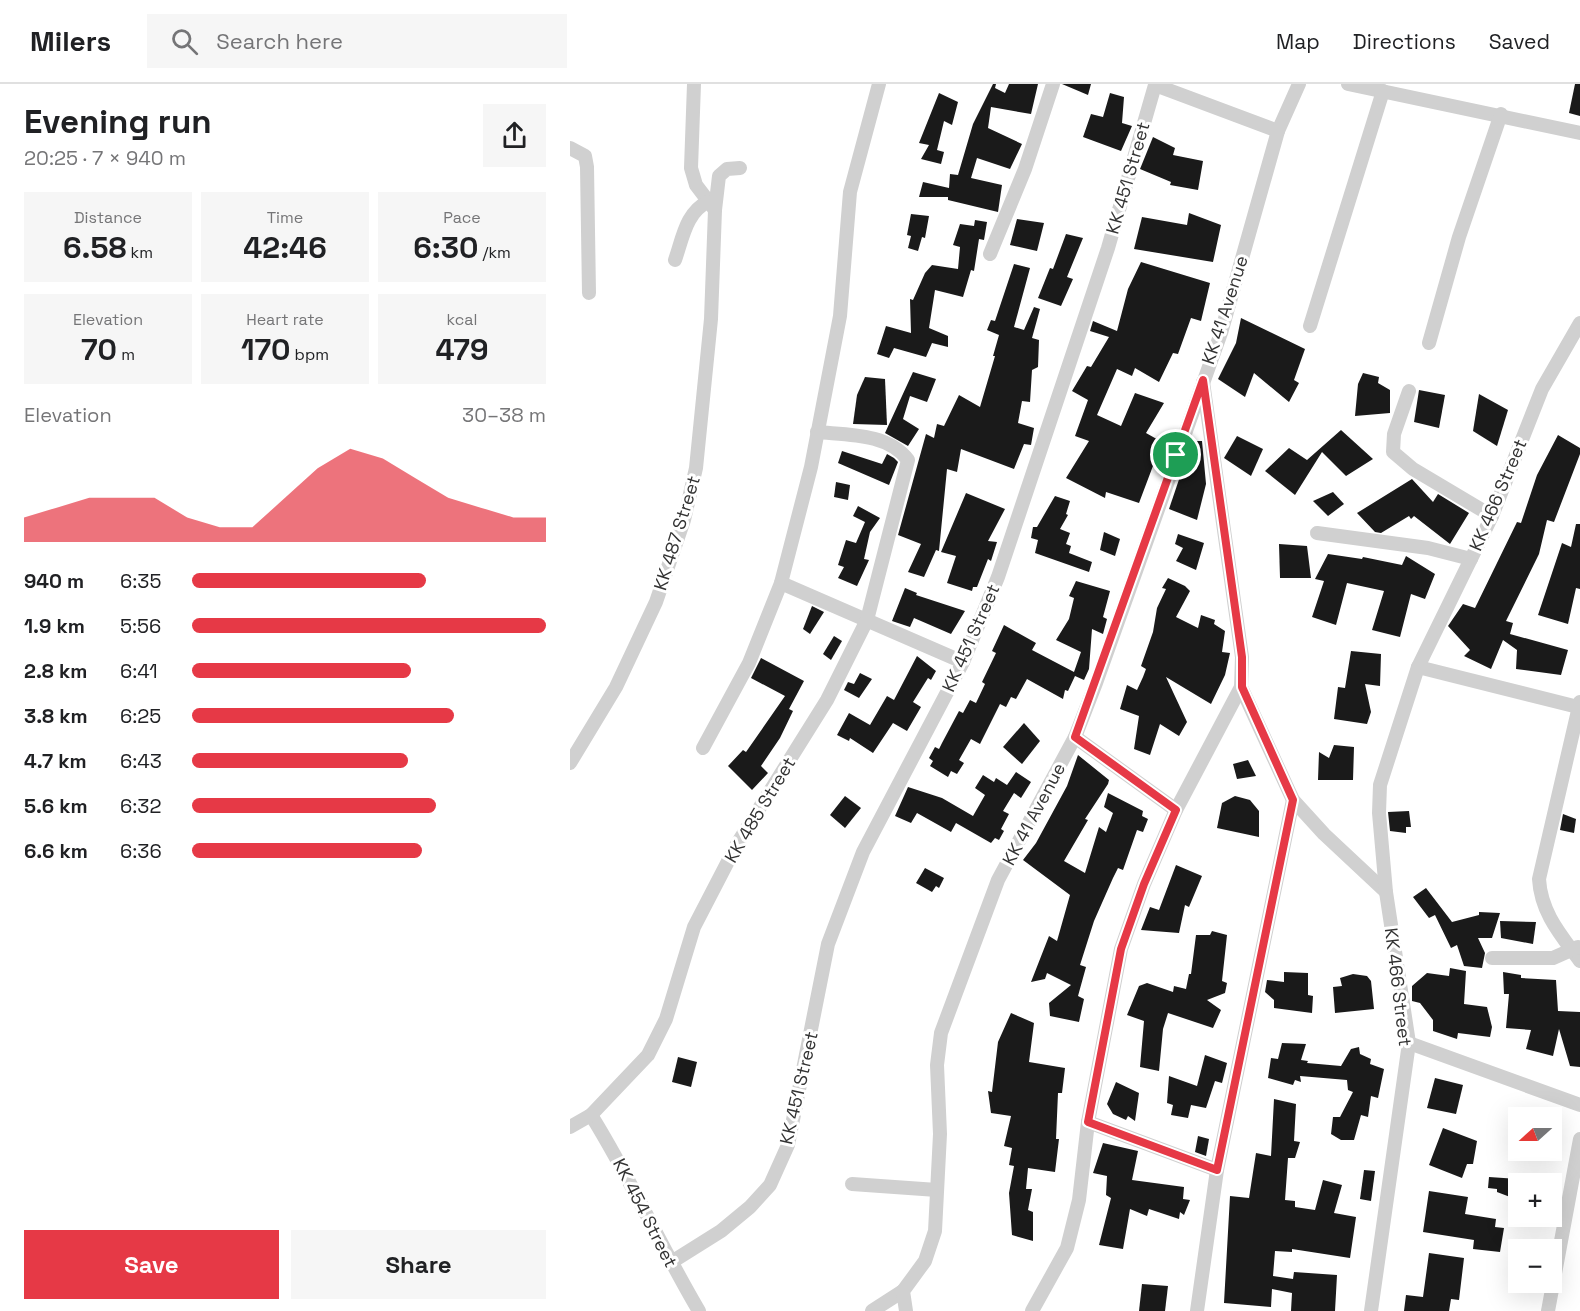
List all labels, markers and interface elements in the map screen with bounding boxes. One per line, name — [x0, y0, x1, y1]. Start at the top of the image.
search box — [147, 14, 567, 68]
text: Milers — [30, 23, 111, 59]
icon: search — [168, 25, 201, 58]
text: Search here — [216, 27, 343, 55]
text: Map — [1276, 28, 1320, 55]
text: Directions — [1353, 28, 1456, 55]
text: Saved — [1489, 28, 1550, 55]
text: Evening run — [24, 101, 212, 143]
button: share — [483, 104, 546, 167]
street label: KK 451 Street — [1101, 119, 1154, 237]
text: 20:25 · 7 × 940 m — [24, 145, 186, 171]
text: Distance — [74, 207, 142, 228]
text: Time — [267, 207, 303, 228]
text: Pace — [443, 207, 481, 228]
text: 6.58 — [63, 228, 126, 267]
text: 42:46 — [243, 228, 327, 267]
text: 6:30 — [413, 228, 478, 267]
text: km — [126, 242, 153, 263]
text: /km — [478, 242, 511, 263]
street label: KK 41 Avenue — [1196, 253, 1253, 367]
text: Elevation — [73, 309, 143, 330]
text: Heart rate — [246, 309, 324, 330]
text: kcal — [447, 309, 477, 330]
text: 70 — [81, 330, 117, 369]
text: 170 — [241, 330, 291, 369]
text: 479 — [436, 330, 488, 369]
text: m — [117, 344, 135, 365]
text: bpm — [291, 344, 329, 365]
text: Elevation — [24, 402, 112, 428]
text: 30–38 m — [462, 402, 546, 428]
pin — [1150, 429, 1201, 480]
street label: KK 466 Street — [1464, 435, 1531, 554]
icon: arrive — [1159, 438, 1192, 471]
street label: KK 487 Street — [648, 473, 705, 593]
text: 940 m — [24, 568, 84, 594]
text: 6:35 — [120, 568, 161, 594]
street label: KK 451 Street — [937, 580, 1005, 695]
text: 1.9 km — [24, 613, 85, 639]
text: 5:56 — [120, 613, 161, 639]
text: 2.8 km — [24, 658, 87, 684]
text: 6:41 — [120, 658, 158, 684]
text: 3.8 km — [24, 703, 88, 729]
text: 6:25 — [120, 703, 161, 729]
text: 4.7 km — [24, 748, 87, 774]
text: 6:43 — [120, 748, 162, 774]
street label: KK 485 Street — [719, 753, 800, 867]
street label: KK 41 Avenue — [997, 759, 1070, 869]
text: 5.6 km — [24, 793, 88, 819]
text: 6:32 — [120, 793, 161, 819]
text: 6.6 km — [24, 838, 88, 864]
text: 6:36 — [120, 838, 162, 864]
street label: KK 466 Street — [1380, 926, 1417, 1048]
street label: KK 451 Street — [774, 1029, 823, 1147]
north arrow — [1508, 1107, 1562, 1161]
map controls — [1508, 1107, 1562, 1293]
street label: KK 454 Street — [608, 1154, 683, 1271]
button: + — [1508, 1173, 1562, 1227]
button: Save — [24, 1230, 279, 1299]
button: Share — [291, 1230, 546, 1299]
button: − — [1508, 1239, 1562, 1293]

